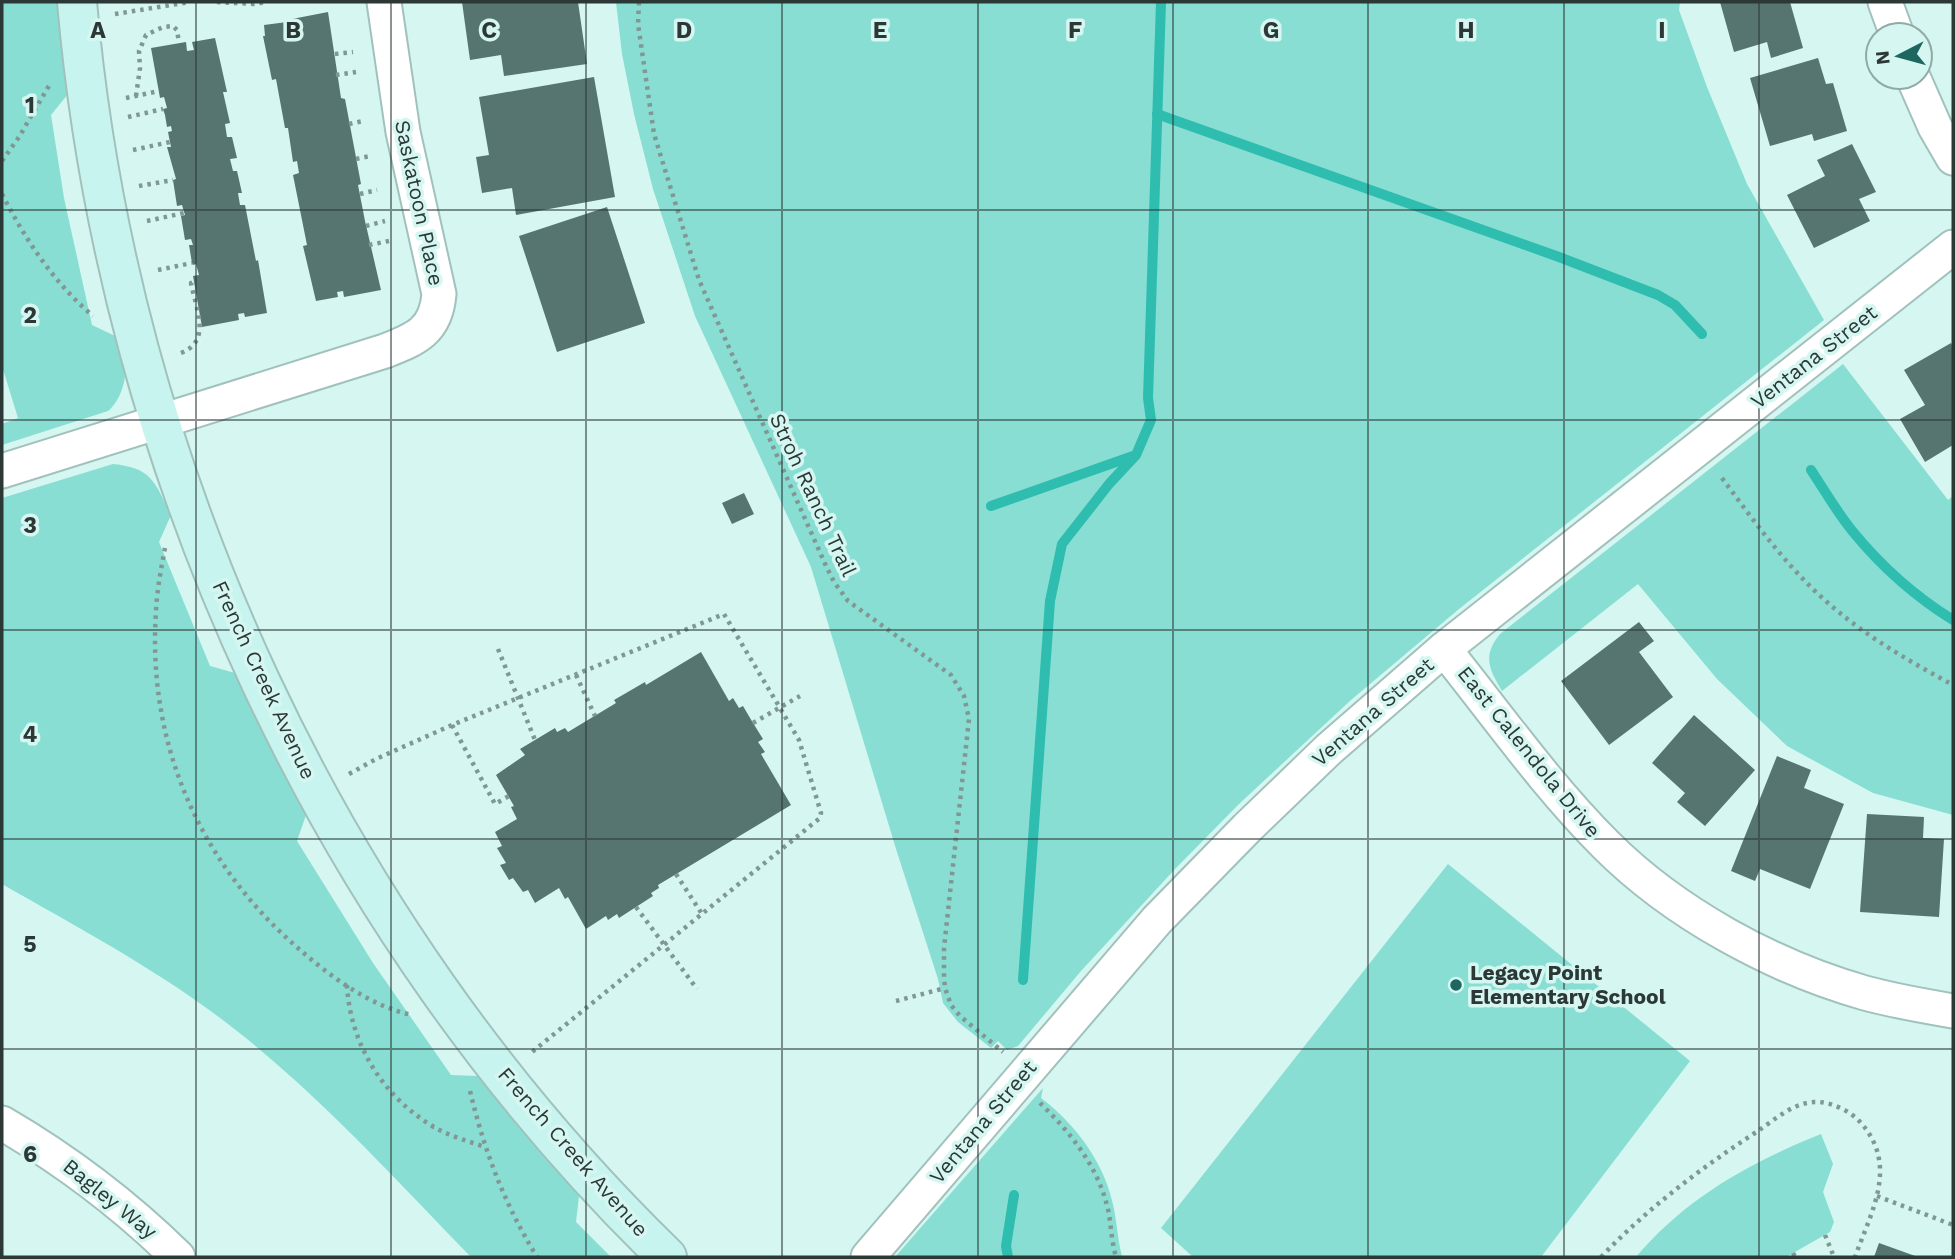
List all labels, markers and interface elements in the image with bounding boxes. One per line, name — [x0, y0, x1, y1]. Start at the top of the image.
text: A — [90, 17, 106, 44]
text: B — [285, 17, 301, 44]
text: C — [481, 17, 497, 44]
text: D — [676, 17, 692, 44]
text: E — [873, 17, 887, 44]
text: F — [1068, 17, 1082, 44]
text: G — [1263, 17, 1279, 44]
text: H — [1457, 17, 1475, 44]
text: I — [1658, 17, 1666, 44]
north arrow — [1864, 21, 1934, 91]
text: N — [1870, 50, 1895, 66]
text: 1 — [25, 92, 35, 119]
street label: Saskatoon Place — [390, 118, 449, 288]
street label: Ventana Street — [1746, 300, 1882, 414]
text: 2 — [23, 302, 37, 329]
street label: Stroh Ranch Trail — [765, 409, 862, 581]
text: 3 — [23, 512, 37, 539]
street label: French Creek Avenue — [207, 577, 321, 783]
street label: Ventana Street — [1307, 652, 1439, 771]
street label: East Calendola Drive — [1453, 661, 1606, 842]
text: 4 — [23, 721, 38, 748]
text: 5 — [23, 931, 37, 958]
place label: Legacy Point Elementary School — [1470, 960, 1666, 1009]
marker: Legacy Point Elementary School — [1448, 977, 1464, 993]
street label: Ventana Street — [924, 1055, 1042, 1188]
street label: French Creek Avenue — [493, 1062, 654, 1241]
text: 6 — [23, 1141, 37, 1168]
street label: Bagley Way — [58, 1153, 162, 1244]

